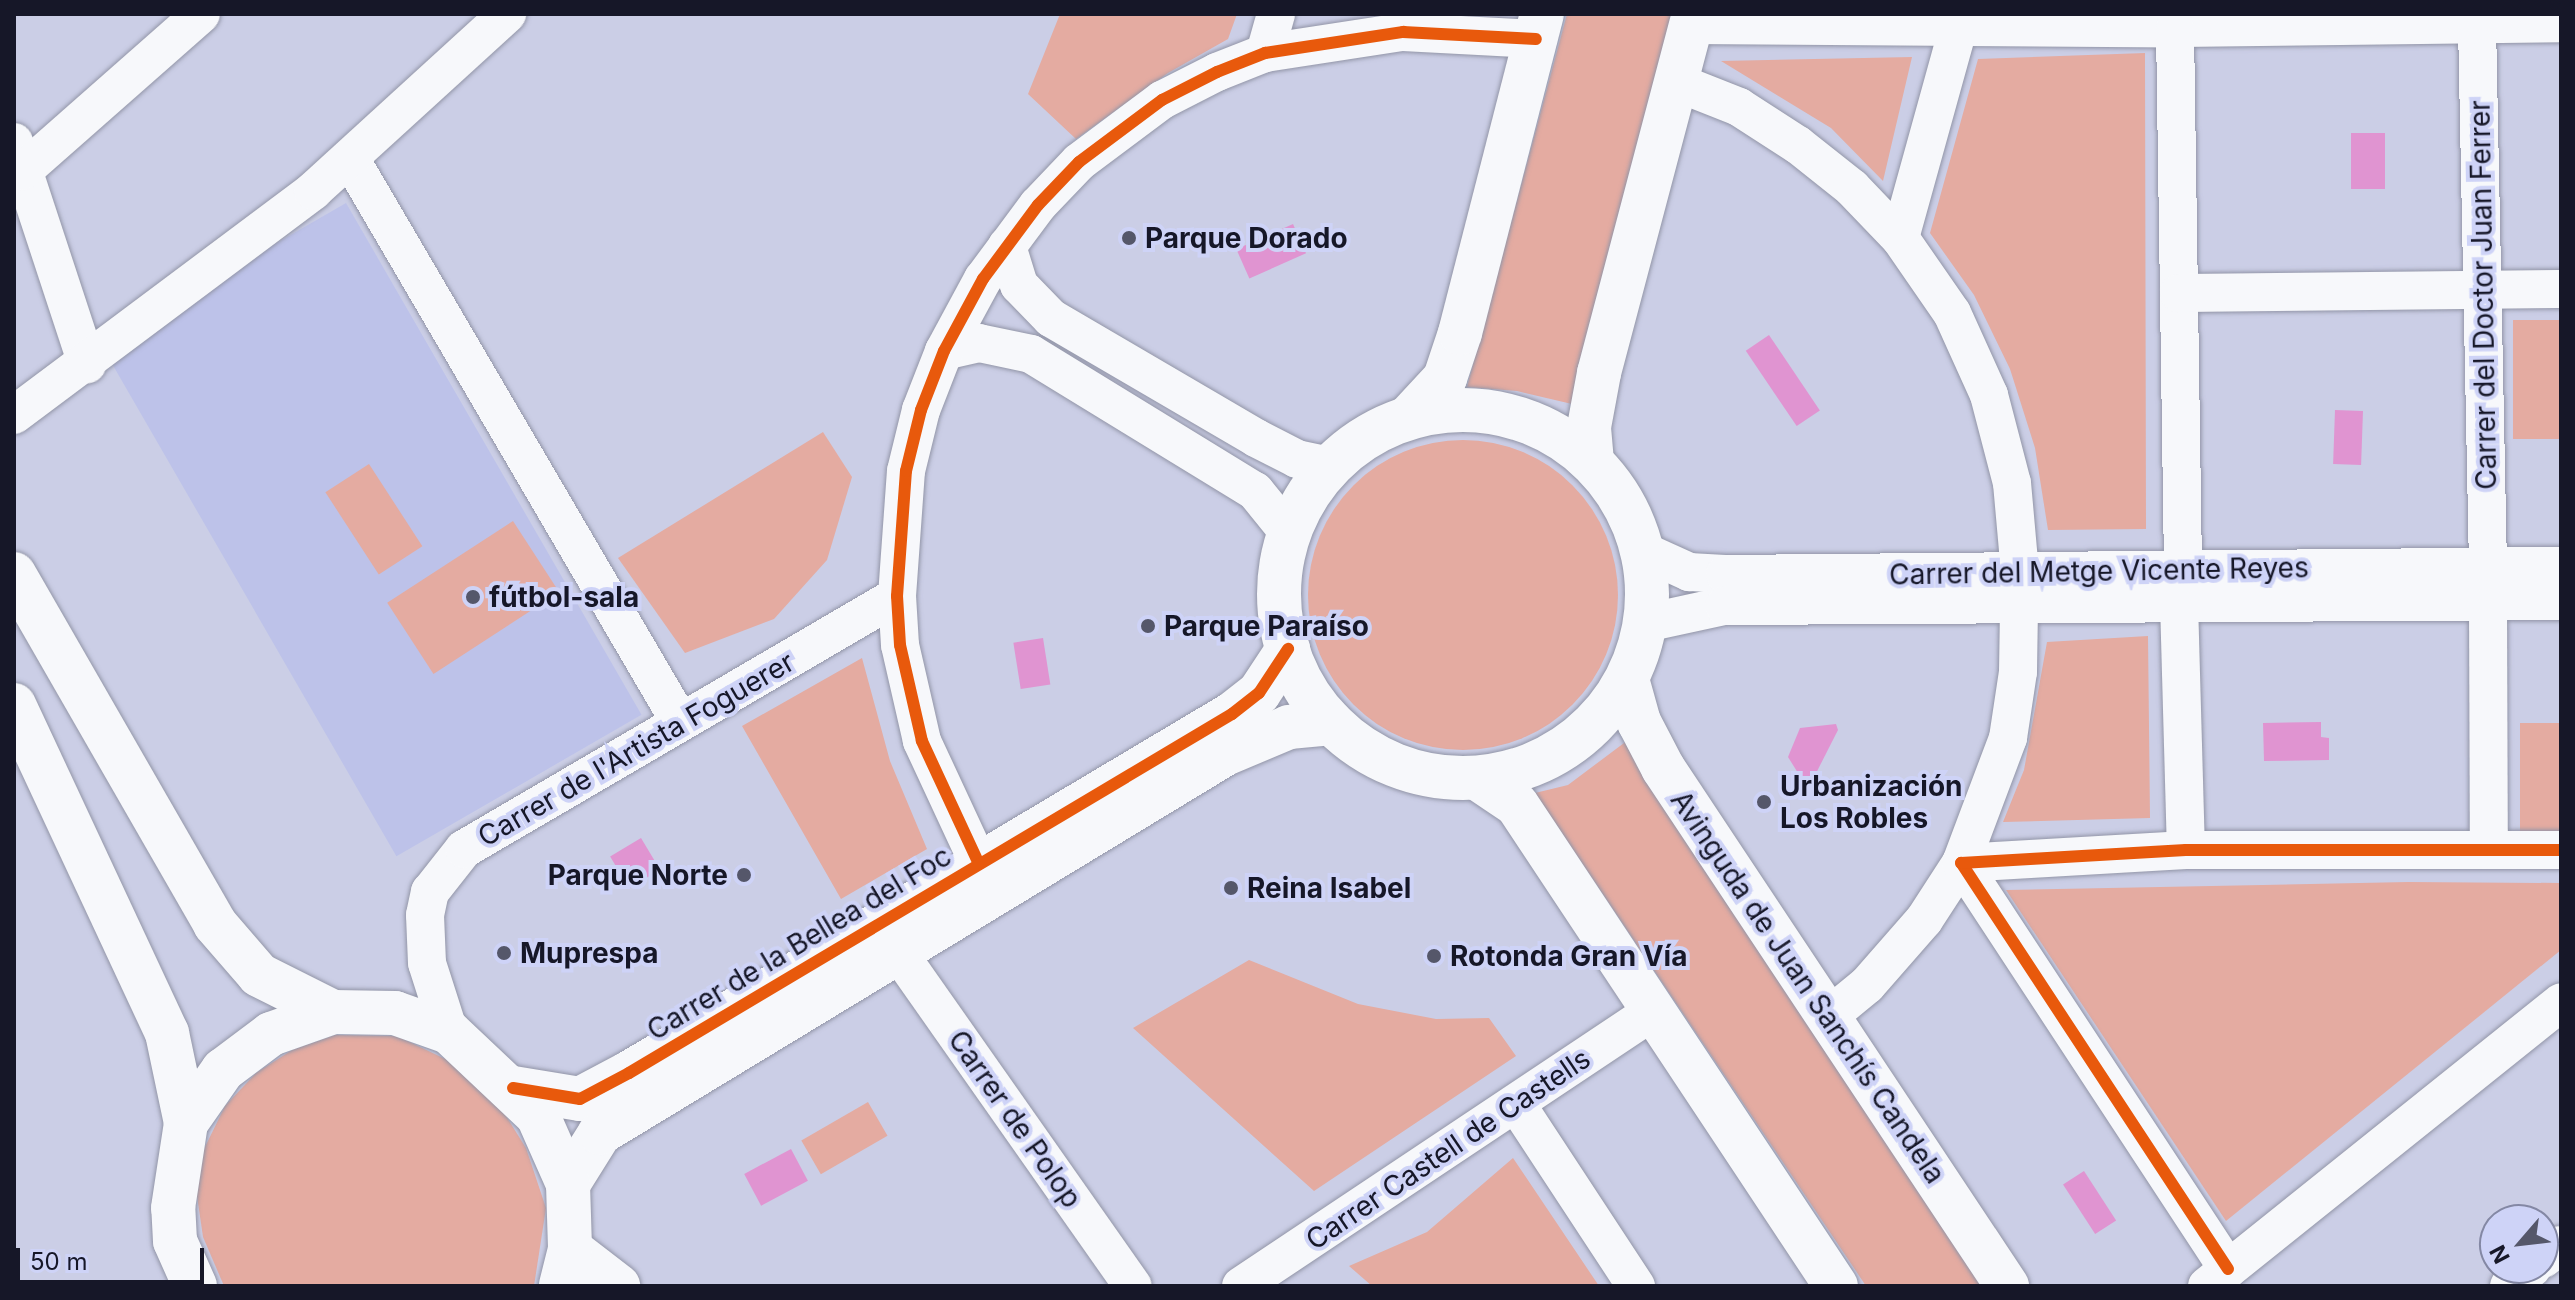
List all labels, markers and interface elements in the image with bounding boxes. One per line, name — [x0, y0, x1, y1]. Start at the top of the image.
street label: Carrer del Doctor Juan Ferrer — [2463, 100, 2503, 490]
place label: Parque Dorado — [1145, 221, 1348, 255]
marker: Parque Dorado — [1120, 229, 1138, 247]
street label: Carrer del Metge Vicente Reyes — [1889, 551, 2309, 591]
place label: fútbol-sala — [489, 580, 639, 614]
marker: fútbol-sala — [464, 588, 482, 606]
place label: Parque Paraíso — [1164, 609, 1369, 643]
marker: Parque Paraíso — [1139, 617, 1157, 635]
street label: Carrer de l'Artista Foguerer — [472, 645, 800, 853]
place label: Urbanización Los Robles — [1780, 769, 1962, 835]
street label: Avinguda de Juan Sanchís Candela — [1664, 784, 1952, 1190]
marker: Urbanización Los Robles — [1755, 793, 1773, 811]
street label: Carrer de la Bellea del Foc — [641, 839, 957, 1047]
place label: Parque Norte — [548, 858, 728, 892]
marker: Parque Norte — [735, 866, 753, 884]
place label: Reina Isabel — [1247, 871, 1411, 905]
marker: Reina Isabel — [1222, 879, 1240, 897]
place label: Muprespa — [520, 936, 658, 970]
place label: Rotonda Gran Vía — [1450, 939, 1687, 973]
marker: Muprespa — [495, 944, 513, 962]
marker: Rotonda Gran Vía — [1425, 947, 1443, 965]
street label: Carrer de Polop — [941, 1024, 1089, 1214]
street label: Carrer Castell de Castells — [1300, 1041, 1596, 1257]
north arrow — [2479, 1204, 2559, 1284]
scale bar — [20, 1232, 208, 1282]
text: N — [2484, 1241, 2515, 1268]
text: 50 m — [30, 1247, 88, 1276]

